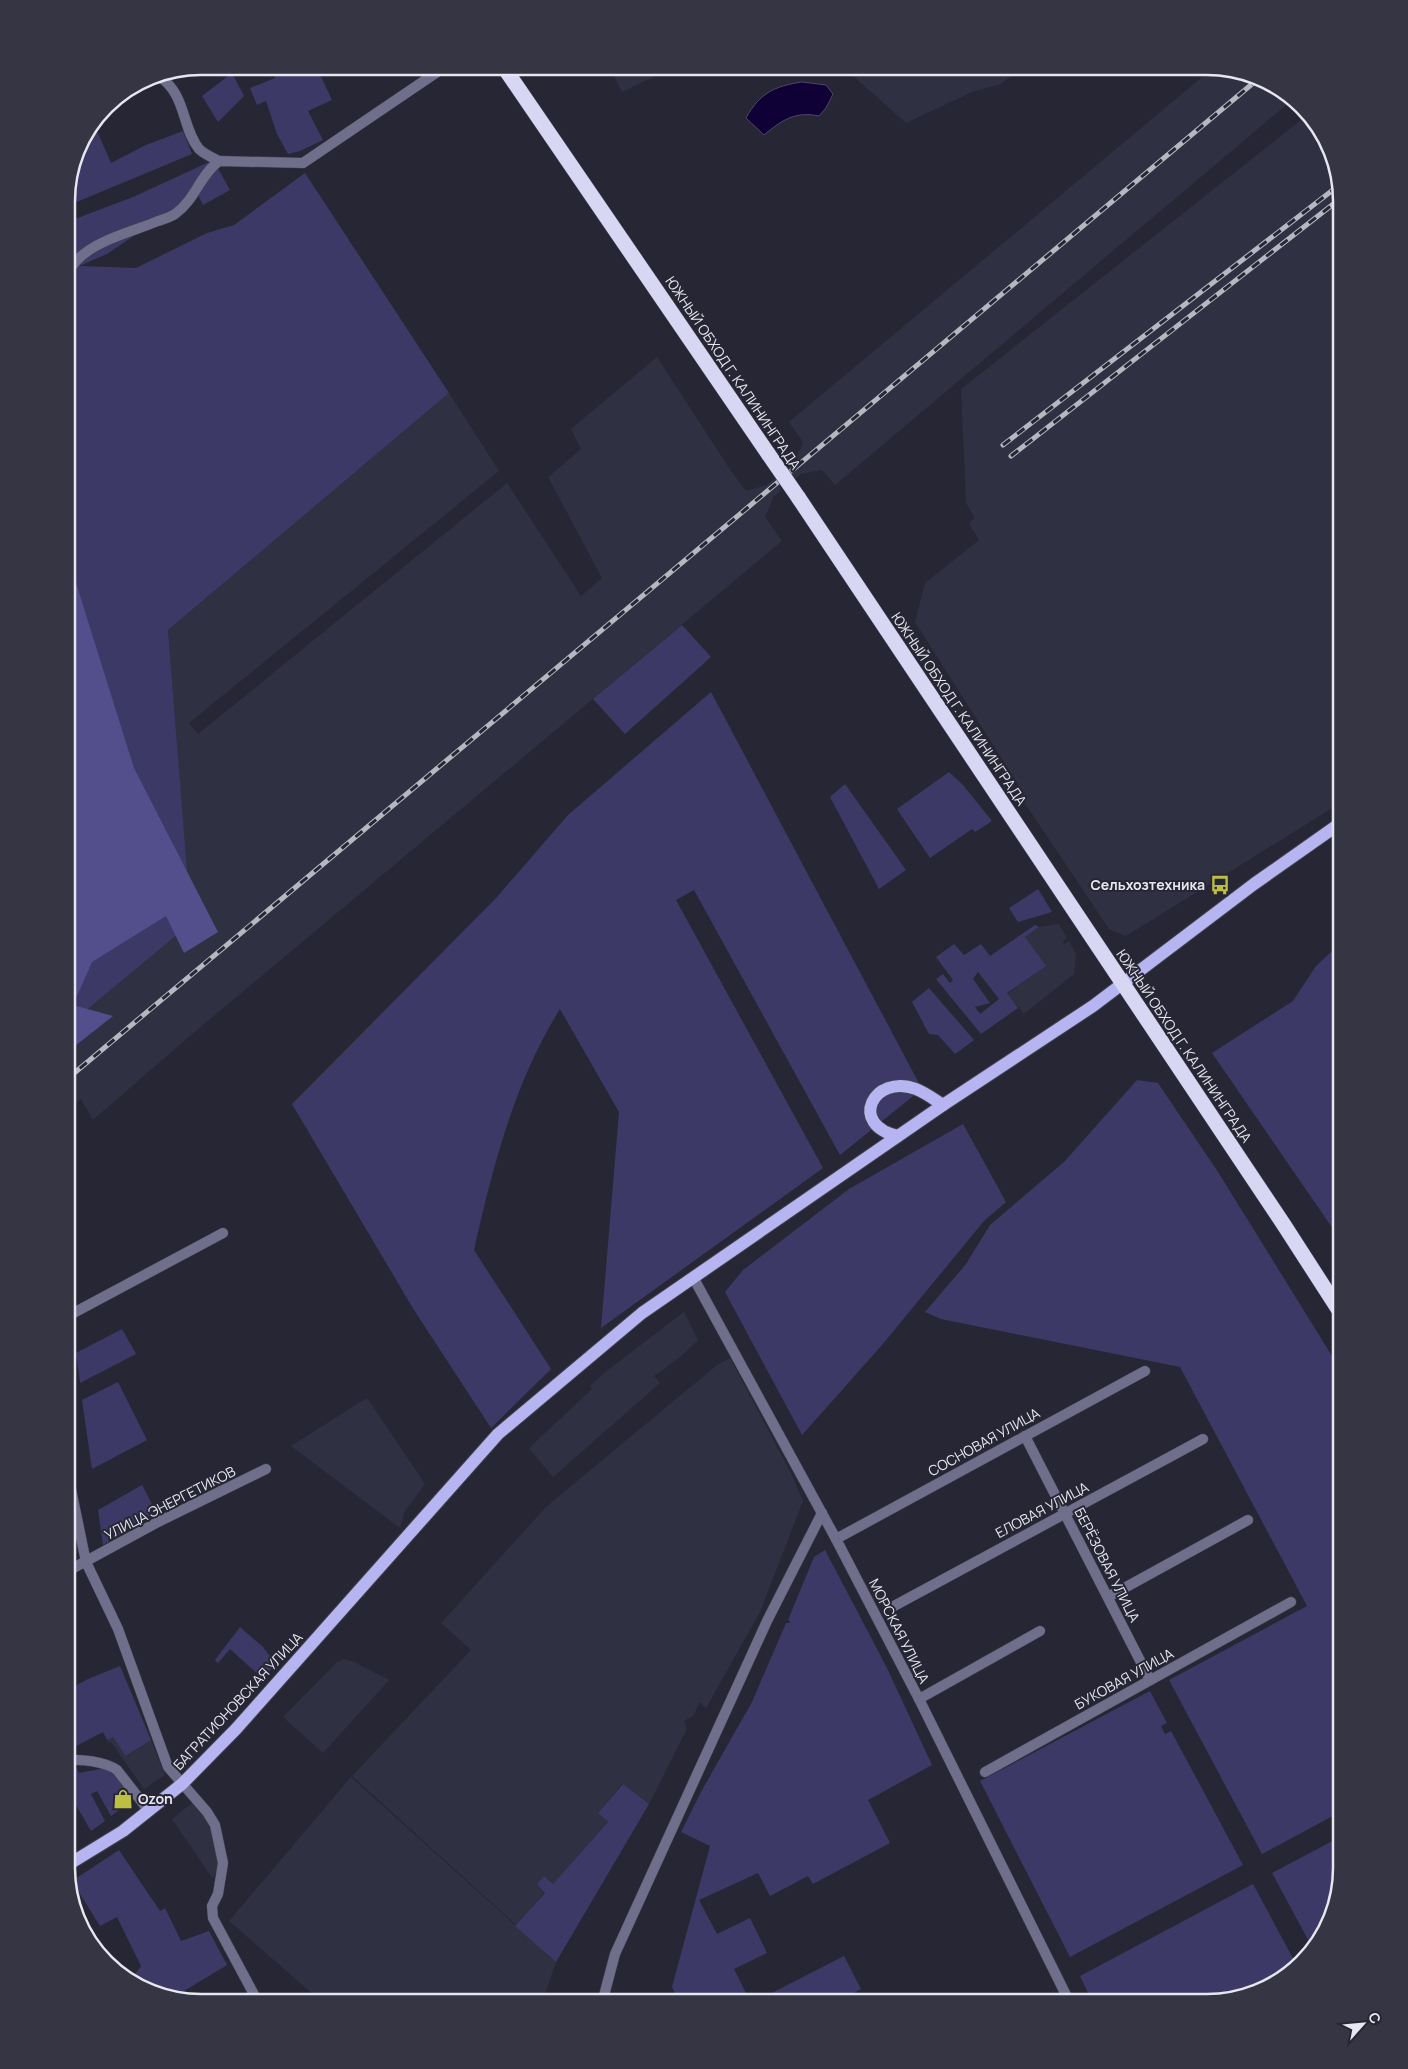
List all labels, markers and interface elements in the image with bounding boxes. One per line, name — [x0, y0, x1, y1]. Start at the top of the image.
street label: ЮЖНЫЙ ОБХОД Г. КАЛИНИНГРАДА — [661, 272, 806, 473]
street label: ЮЖНЫЙ ОБХОД Г. КАЛИНИНГРАДА — [887, 608, 1032, 809]
bus stop icon: Сельхозтехника — [1209, 874, 1231, 896]
place label: Сельхозтехника — [1090, 875, 1205, 894]
street label: ЮЖНЫЙ ОБХОД Г. КАЛИНИНГРАДА — [1112, 945, 1257, 1146]
street label: СОСНОВАЯ УЛИЦА — [924, 1403, 1043, 1480]
street label: УЛИЦА ЭНЕРГЕТИКОВ — [101, 1461, 239, 1544]
street label: ЕЛОВАЯ УЛИЦА — [992, 1477, 1092, 1542]
street label: БЕРЁЗОВАЯ УЛИЦА — [1070, 1504, 1145, 1625]
street label: МОРСКАЯ УЛИЦА — [865, 1575, 934, 1687]
street label: БАГРАТИОНОВСКАЯ УЛИЦА — [169, 1628, 307, 1774]
street label: БУКОВАЯ УЛИЦА — [1071, 1643, 1177, 1714]
shop icon: Ozon — [112, 1788, 134, 1810]
place label: Ozon — [138, 1789, 173, 1808]
north arrow — [1338, 1999, 1388, 2049]
text: С — [1364, 2009, 1386, 2027]

